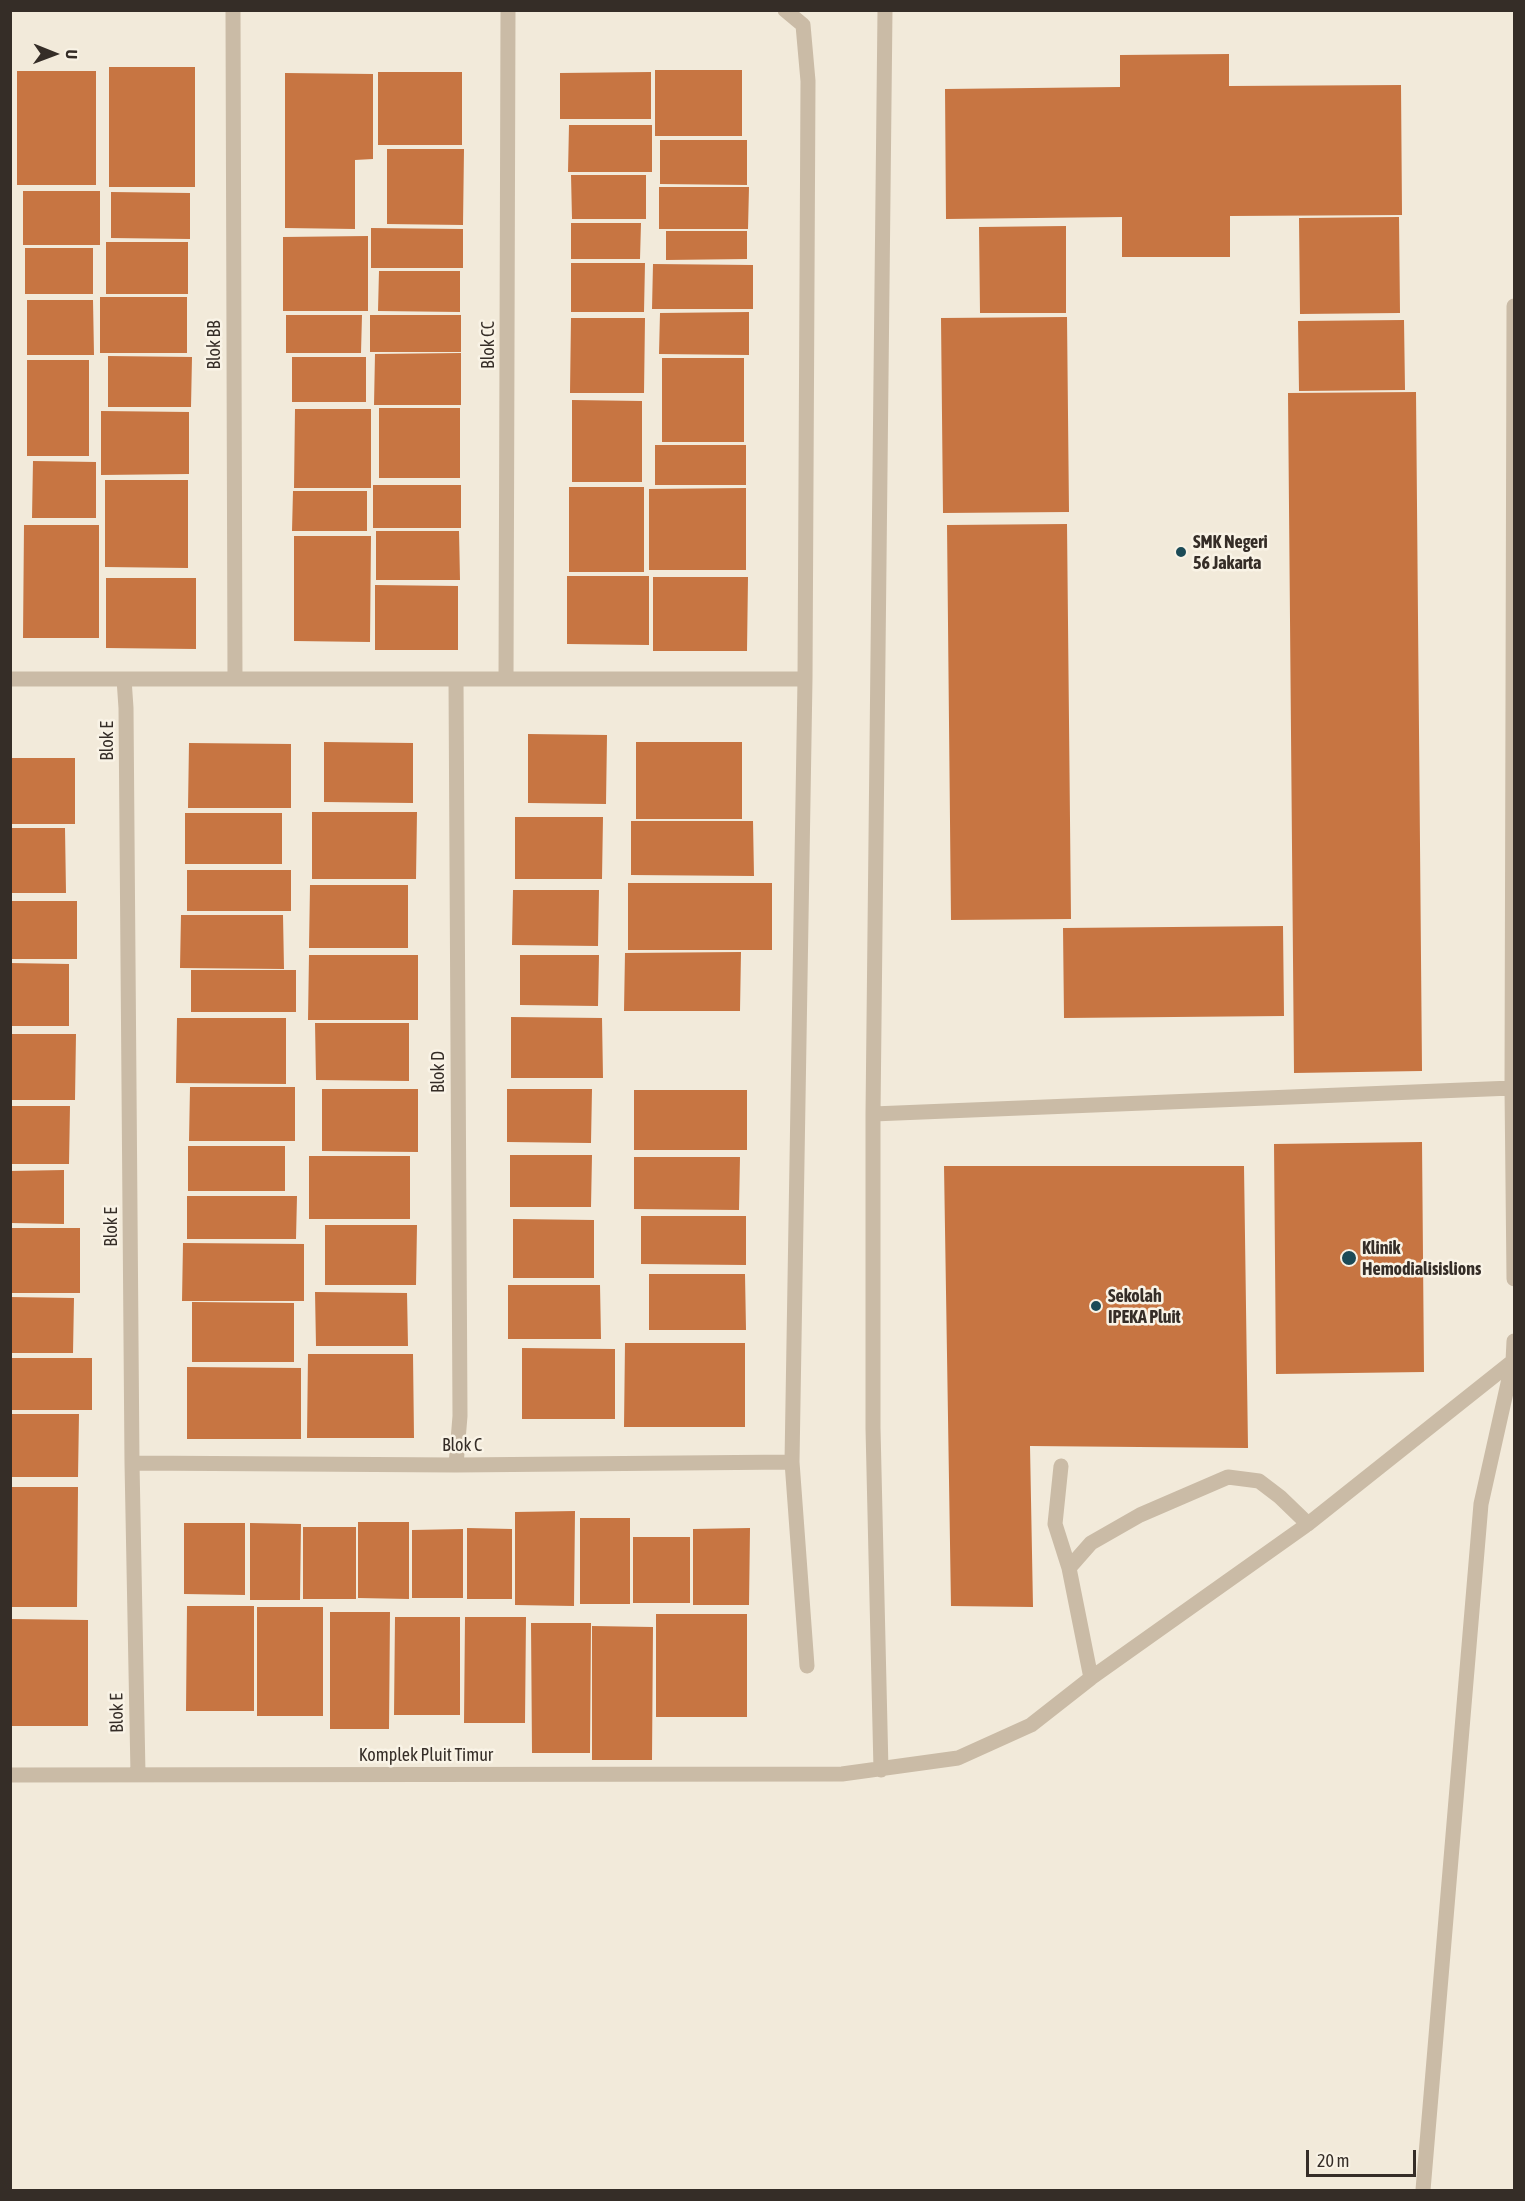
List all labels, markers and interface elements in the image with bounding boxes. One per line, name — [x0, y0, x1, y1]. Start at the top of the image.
north arrow — [24, 24, 84, 84]
text: U — [63, 49, 81, 59]
street label: Blok BB — [203, 320, 225, 370]
street label: Blok CC — [477, 321, 499, 369]
place label: SMK Negeri 56 Jakarta — [1193, 531, 1268, 574]
marker: SMK Negeri 56 Jakarta — [1174, 545, 1188, 559]
street label: Blok E — [96, 721, 118, 761]
street label: Blok D — [427, 1051, 449, 1093]
street label: Blok E — [100, 1207, 122, 1247]
place label: Klinik Hemodialisislions — [1362, 1237, 1481, 1280]
marker: Klinik Hemodialisislions — [1340, 1249, 1358, 1267]
place label: Sekolah IPEKA Pluit — [1108, 1285, 1181, 1328]
marker: Sekolah IPEKA Pluit — [1089, 1299, 1103, 1313]
street label: Blok C — [442, 1434, 482, 1456]
street label: Blok E — [106, 1693, 128, 1733]
street label: Komplek Pluit Timur — [359, 1744, 493, 1766]
scale bar — [1309, 2138, 1418, 2176]
text: 20 m — [1317, 2150, 1349, 2171]

